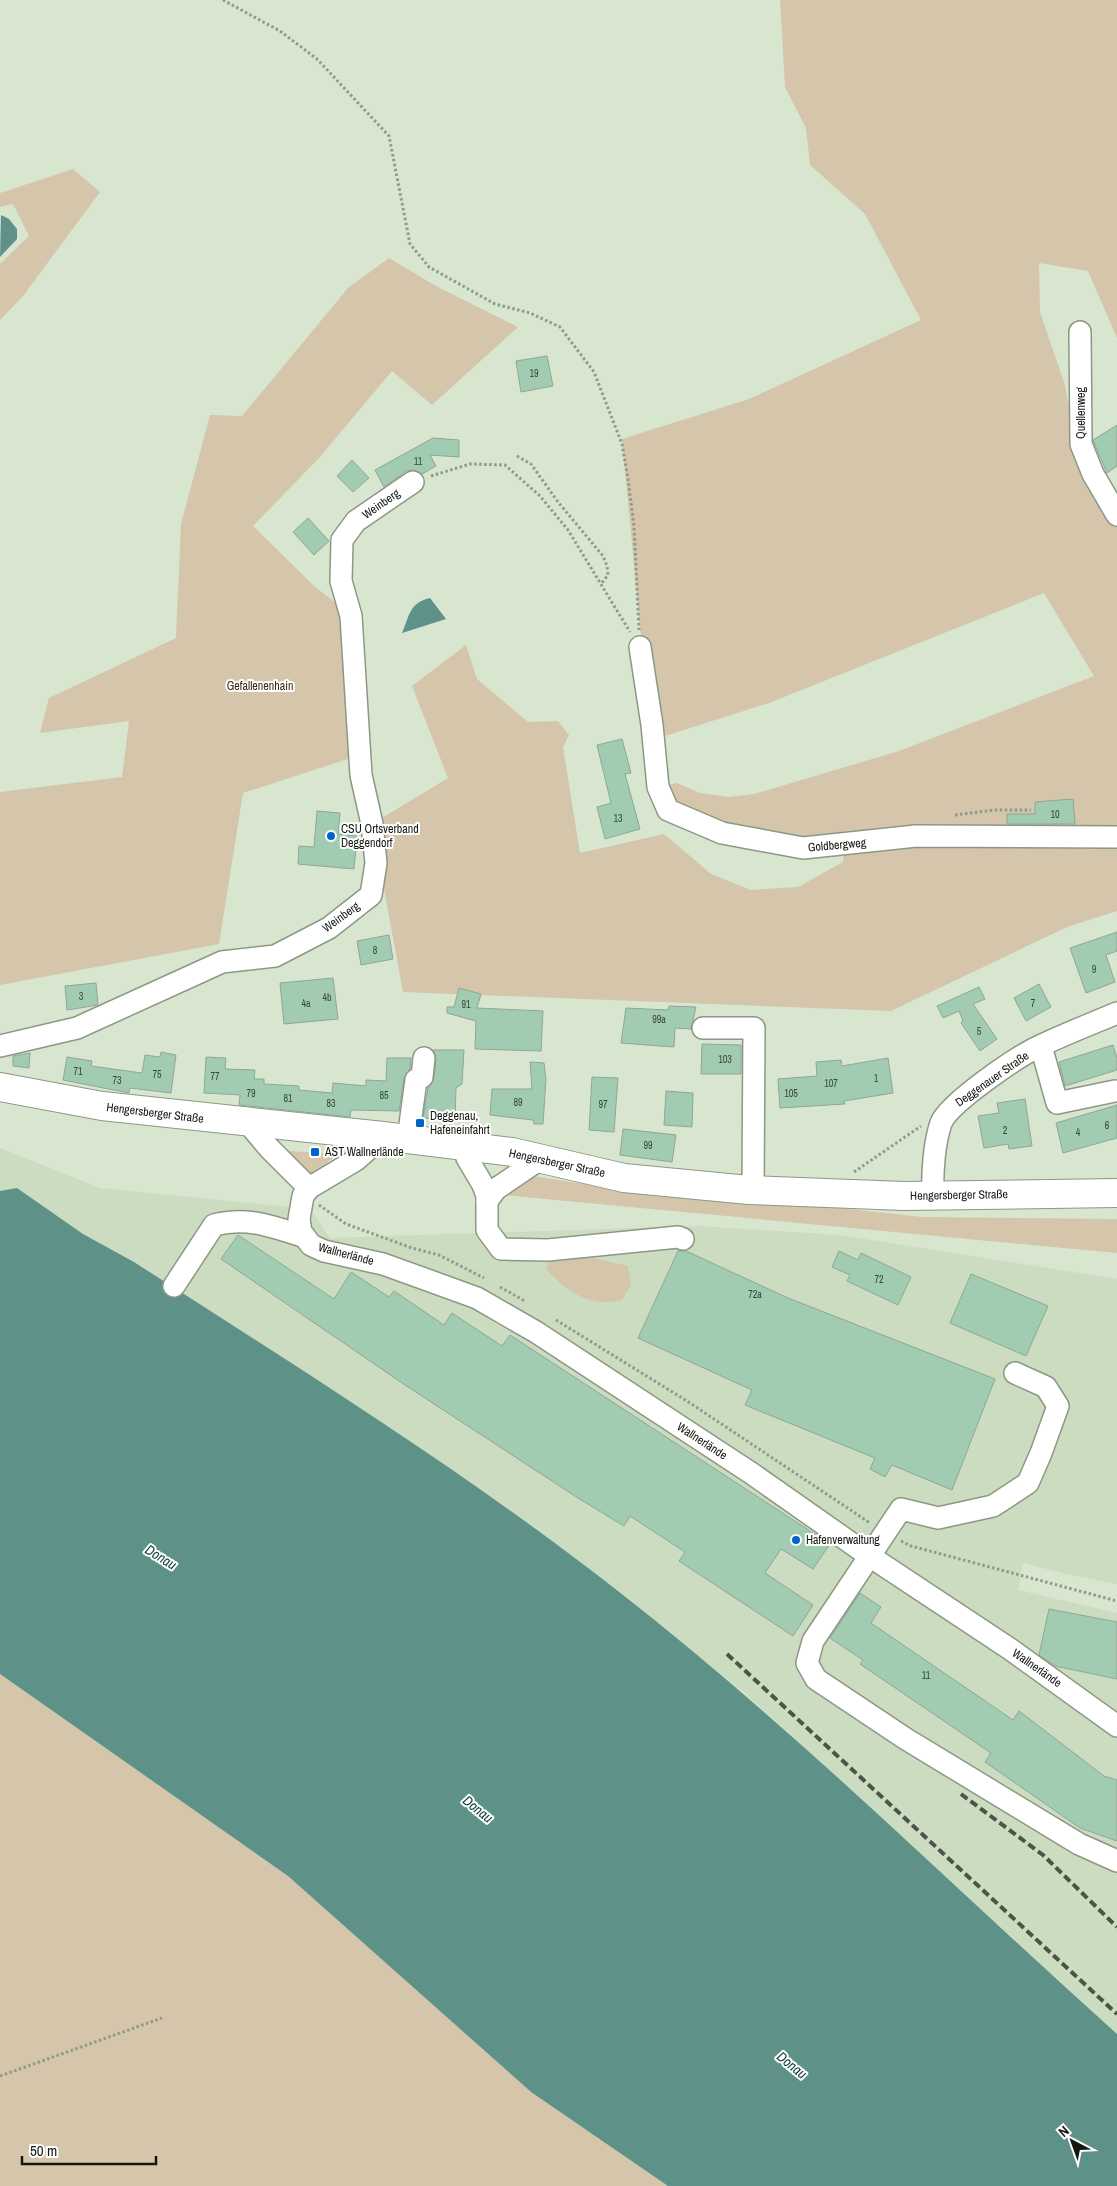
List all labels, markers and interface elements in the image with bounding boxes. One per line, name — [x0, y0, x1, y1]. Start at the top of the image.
house number: 19 — [529, 367, 539, 380]
street label: Quellenweg — [1073, 386, 1089, 439]
house number: 11 — [414, 455, 423, 468]
street label: Weinberg — [359, 485, 403, 523]
park label: Gefallenenhain — [227, 678, 293, 694]
house number: 10 — [1050, 808, 1060, 821]
house number: 13 — [613, 812, 623, 825]
place label: CSU Ortsverband Deggendorf — [341, 821, 419, 851]
marker: CSU Ortsverband Deggendorf — [325, 830, 337, 842]
street label: Goldbergweg — [807, 834, 867, 856]
street label: Weinberg — [319, 898, 363, 936]
house number: 8 — [373, 944, 378, 957]
house number: 9 — [1092, 963, 1097, 976]
house number: 3 — [79, 990, 84, 1003]
house number: 4b — [322, 991, 332, 1004]
house number: 4a — [301, 997, 311, 1010]
house number: 7 — [1031, 997, 1036, 1010]
house number: 91 — [461, 998, 471, 1011]
house number: 99a — [652, 1013, 666, 1026]
house number: 5 — [977, 1025, 982, 1038]
street label: Deggenauer Straße — [952, 1048, 1032, 1110]
house number: 103 — [718, 1053, 732, 1066]
house number: 71 — [73, 1065, 83, 1078]
house number: 75 — [152, 1068, 162, 1081]
house number: 77 — [210, 1070, 220, 1083]
house number: 1 — [874, 1072, 879, 1085]
house number: 73 — [112, 1074, 122, 1087]
house number: 107 — [824, 1077, 838, 1090]
house number: 79 — [246, 1087, 256, 1100]
house number: 105 — [784, 1087, 798, 1100]
house number: 85 — [379, 1089, 389, 1102]
house number: 81 — [283, 1092, 293, 1105]
house number: 89 — [513, 1096, 523, 1109]
house number: 83 — [326, 1097, 336, 1110]
house number: 97 — [598, 1098, 608, 1111]
street label: Hengersberger Straße — [105, 1099, 205, 1127]
place label: Deggenau, Hafeneinfahrt — [430, 1108, 490, 1138]
marker: Deggenau, Hafeneinfahrt — [414, 1117, 426, 1129]
house number: 6 — [1105, 1119, 1110, 1132]
house number: 2 — [1003, 1124, 1008, 1137]
house number: 4 — [1076, 1126, 1081, 1139]
house number: 99 — [643, 1139, 653, 1152]
place label: AST Wallnerlände — [324, 1144, 404, 1160]
street label: Hengersberger Straße — [507, 1145, 607, 1181]
marker: AST Wallnerlände — [309, 1146, 321, 1158]
street label: Hengersberger Straße — [910, 1186, 1008, 1204]
street label: Wallnerlände — [316, 1239, 376, 1269]
house number: 72 — [874, 1273, 884, 1286]
house number: 72a — [748, 1288, 762, 1301]
street label: Wallnerlände — [674, 1419, 730, 1463]
place label: Hafenverwaltung — [806, 1532, 880, 1548]
marker: Hafenverwaltung — [790, 1534, 802, 1546]
water label: Donau — [142, 1540, 181, 1574]
street label: Wallnerlände — [1009, 1645, 1065, 1691]
house number: 11 — [922, 1669, 931, 1682]
water label: Donau — [459, 1791, 497, 1827]
water label: Donau — [773, 2047, 811, 2083]
north arrow — [1047, 2116, 1097, 2166]
text: N — [1054, 2122, 1073, 2141]
scale bar — [22, 2134, 156, 2166]
text: 50 m — [30, 2140, 57, 2161]

